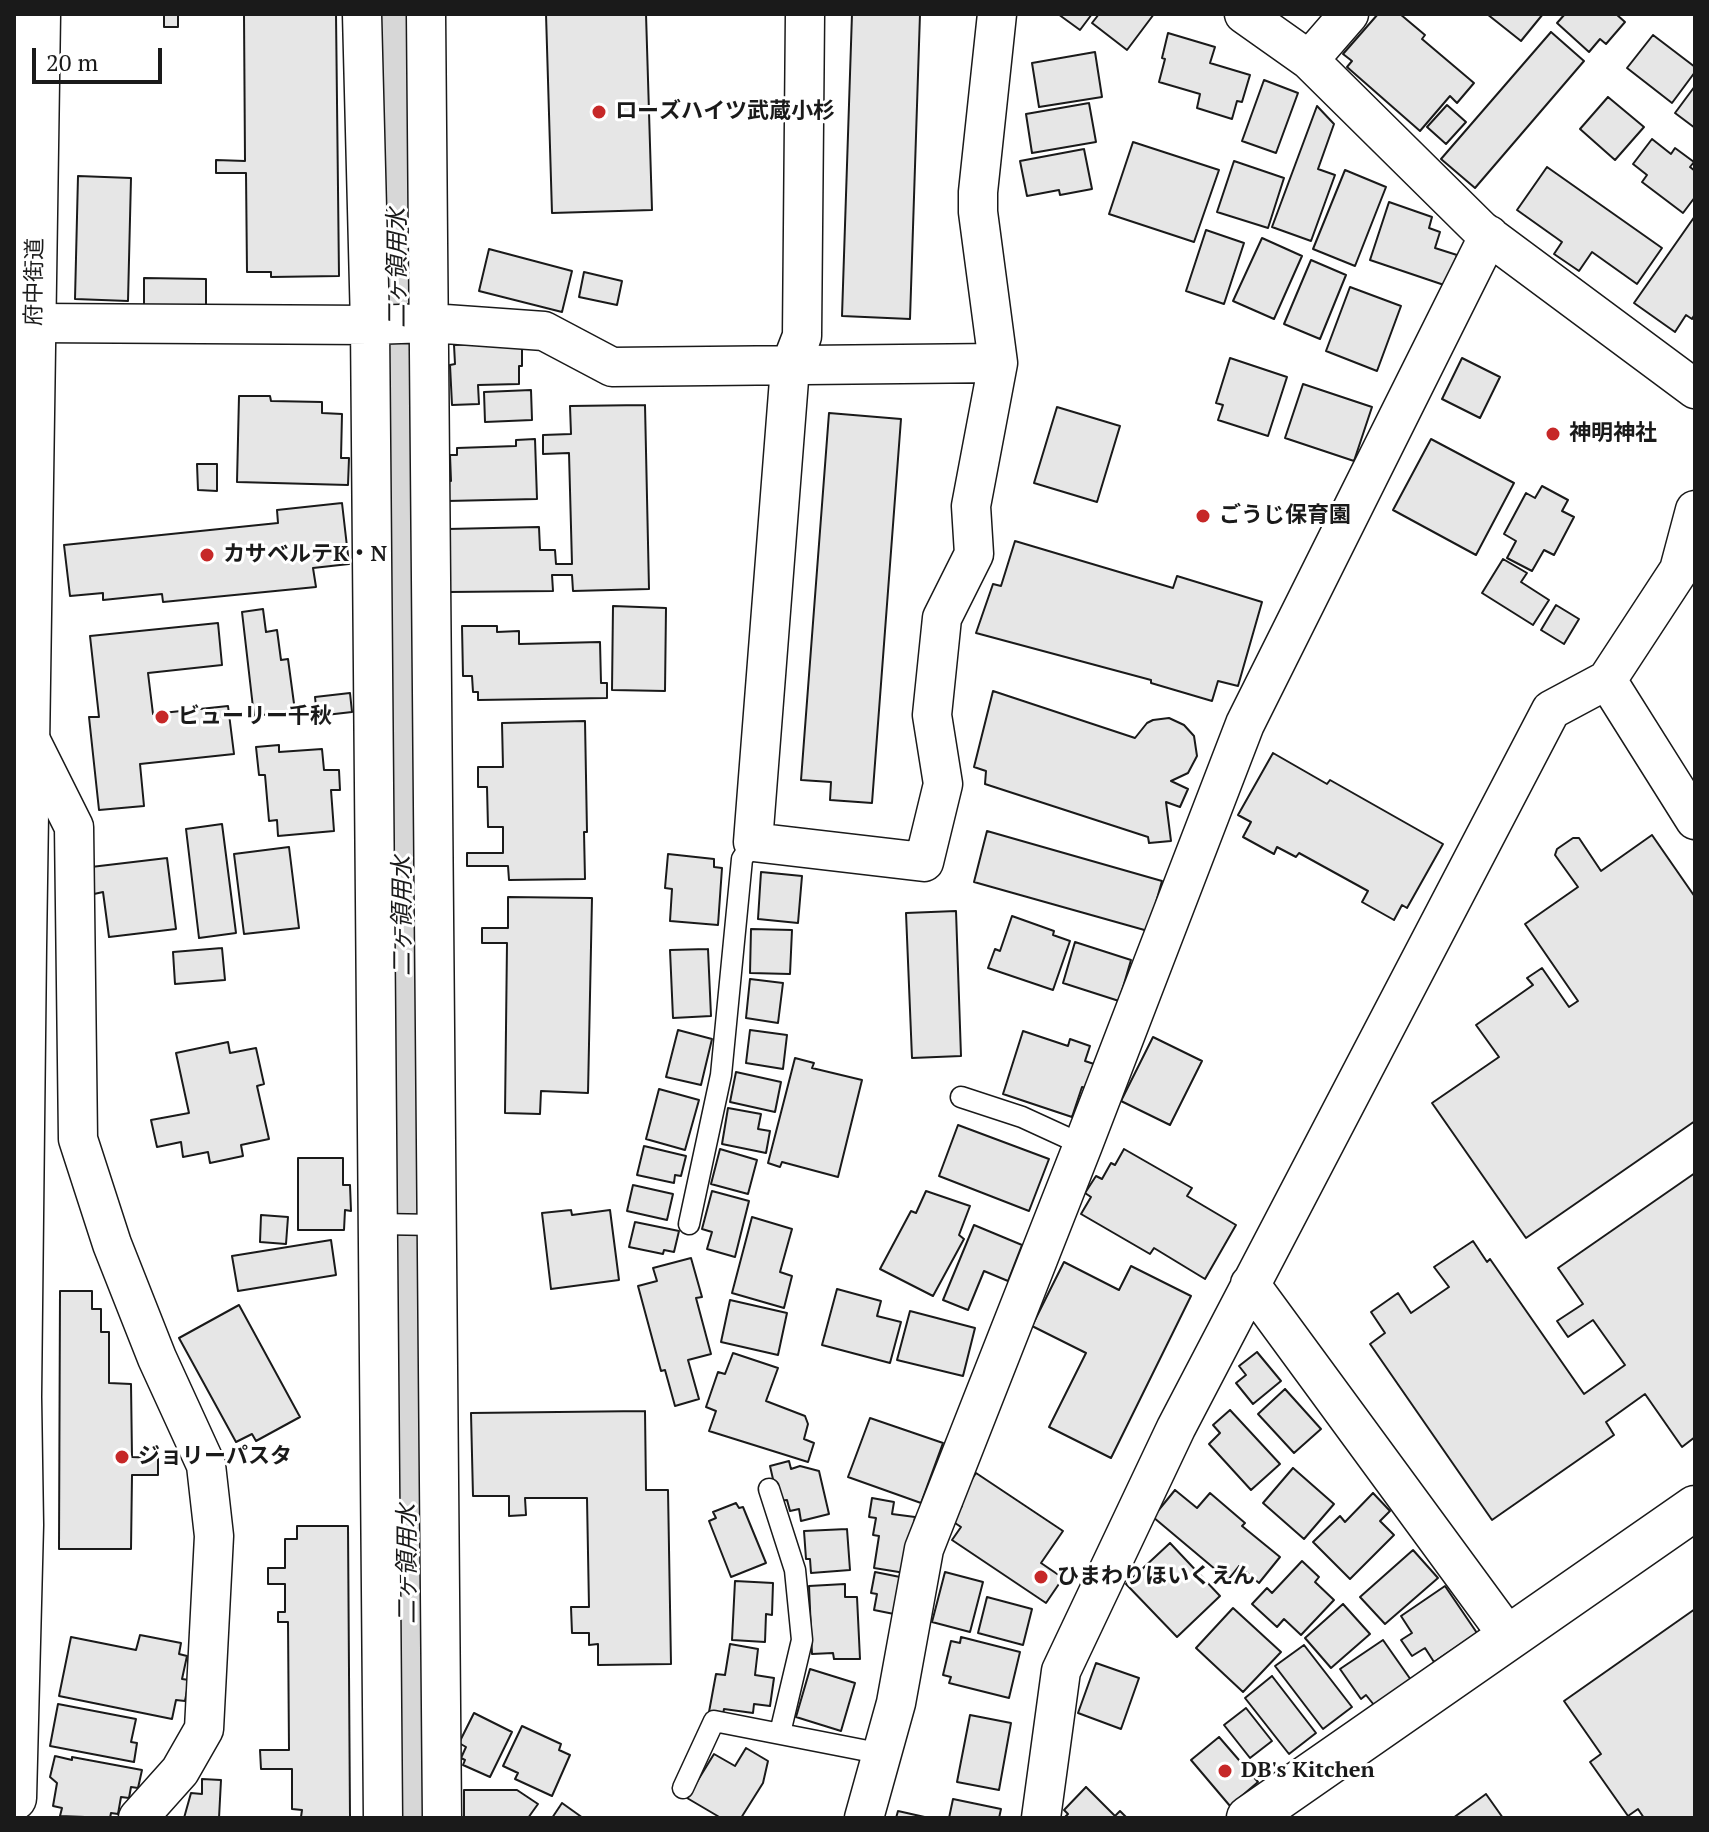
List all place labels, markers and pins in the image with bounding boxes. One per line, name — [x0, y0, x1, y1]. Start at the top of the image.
place label: ローズハイツ武蔵小杉 — [615, 99, 835, 125]
marker: ローズハイツ武蔵小杉 — [590, 103, 608, 121]
place label: 神明神社 — [1569, 421, 1657, 447]
marker: 神明神社 — [1544, 425, 1562, 443]
place label: ごうじ保育園 — [1219, 503, 1351, 529]
marker: ごうじ保育園 — [1194, 507, 1212, 525]
place label: カサベルテK・N — [223, 542, 387, 568]
marker: カサベルテK・N — [198, 546, 216, 564]
place label: ビューリー千秋 — [178, 704, 332, 730]
marker: ビューリー千秋 — [153, 708, 171, 726]
place label: ジョリーパスタ — [138, 1444, 292, 1470]
marker: ジョリーパスタ — [113, 1448, 131, 1466]
place label: ひまわりほいくえん — [1057, 1564, 1255, 1590]
marker: ひまわりほいくえん — [1032, 1568, 1050, 1586]
place label: DB's Kitchen — [1241, 1758, 1375, 1784]
marker: DB's Kitchen — [1216, 1762, 1234, 1780]

